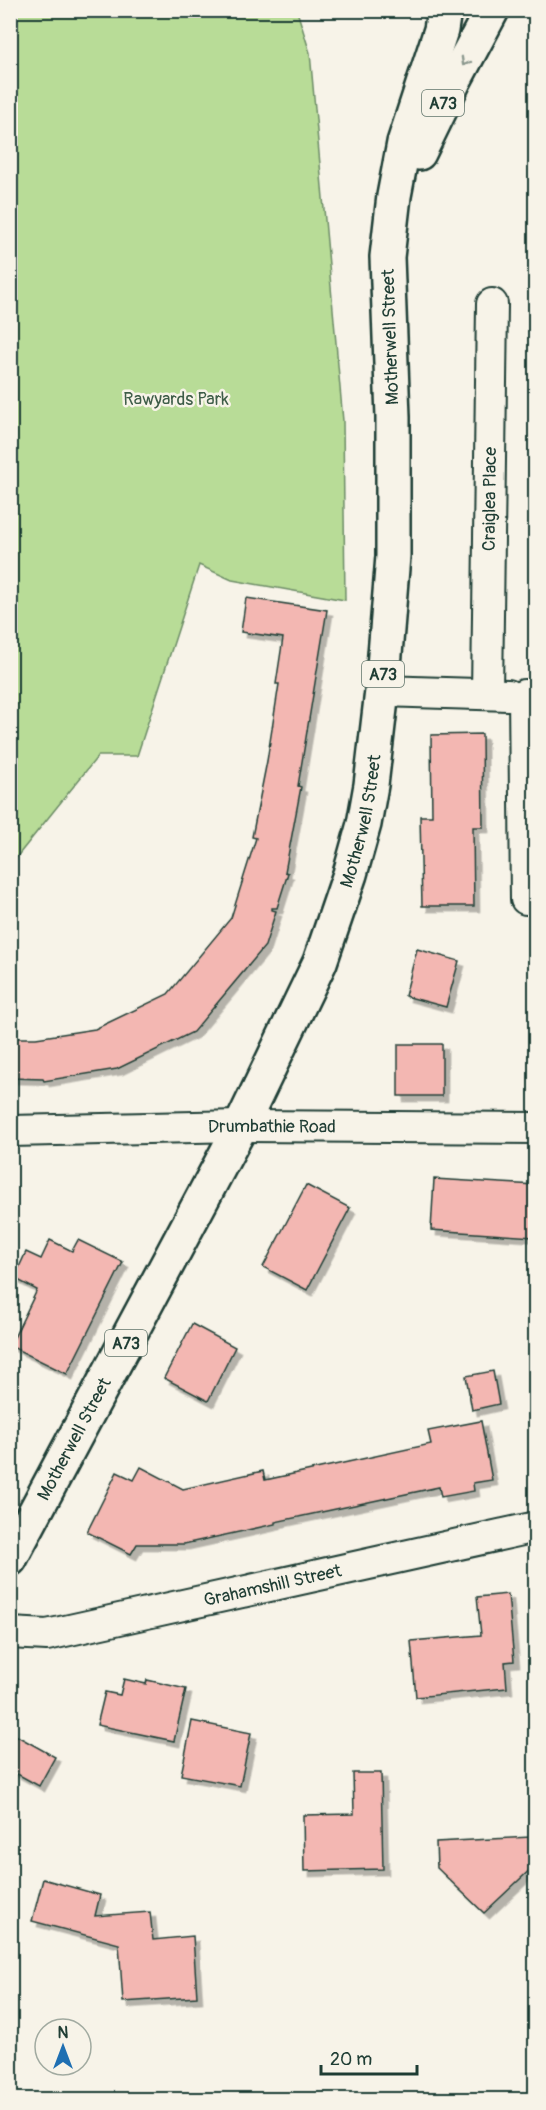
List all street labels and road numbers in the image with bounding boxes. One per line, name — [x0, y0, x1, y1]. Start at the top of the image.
road number: A73 — [422, 90, 464, 116]
street label: Motherwell Street — [377, 268, 404, 405]
street label: Craiglea Place — [478, 447, 502, 551]
road number: A73 — [362, 661, 404, 687]
street label: Motherwell Street — [335, 752, 387, 891]
street label: Drumbathie Road — [208, 1115, 336, 1139]
road number: A73 — [105, 1330, 147, 1356]
street label: Motherwell Street — [32, 1373, 117, 1505]
street label: Grahamshill Street — [202, 1559, 344, 1612]

